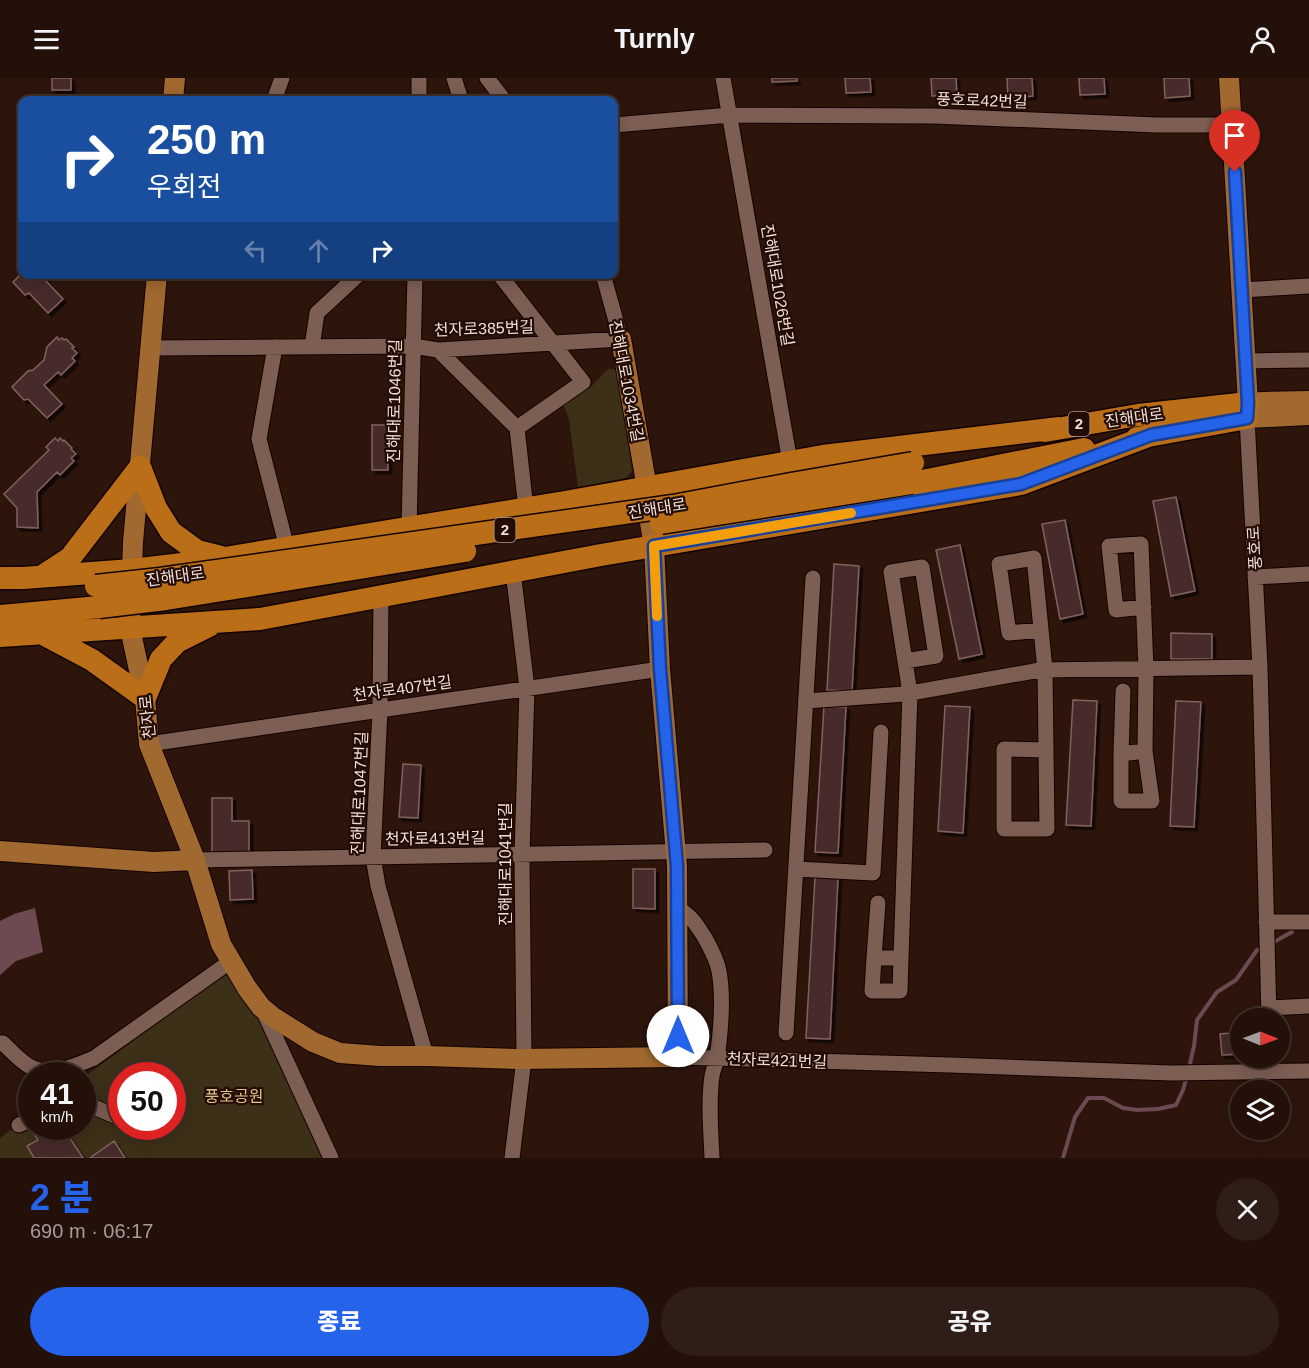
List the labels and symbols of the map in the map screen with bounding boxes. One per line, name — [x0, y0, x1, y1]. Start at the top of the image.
street label: 풍호로42번길 — [936, 90, 1028, 111]
pin — [1209, 110, 1260, 172]
street label: 진해대로1026번길 — [758, 223, 797, 348]
street label: 천자로385번길 — [434, 318, 534, 339]
street label: 진해대로1034번길 — [606, 319, 647, 444]
street label: 진해대로1046번길 — [385, 339, 404, 463]
street label: 진해대로 — [1104, 405, 1165, 430]
road number: 2 — [1068, 412, 1090, 436]
street label: 진해대로 — [627, 495, 688, 521]
road number: 2 — [494, 518, 516, 542]
street label: 풍호로 — [1245, 525, 1264, 570]
street label: 진해대로 — [145, 564, 206, 589]
street label: 천자로407번길 — [351, 673, 453, 704]
street label: 천자로 — [137, 694, 158, 740]
street label: 진해대로1047번길 — [349, 731, 370, 855]
street label: 진해대로1041번길 — [497, 802, 514, 926]
street label: 천자로413번길 — [385, 829, 485, 848]
position arrow — [646, 1004, 710, 1068]
north arrow — [1230, 1008, 1290, 1068]
street label: 천자로421번길 — [727, 1050, 827, 1071]
speed limit sign: 50 — [108, 1062, 186, 1140]
park label: 풍호공원 — [205, 1088, 263, 1105]

